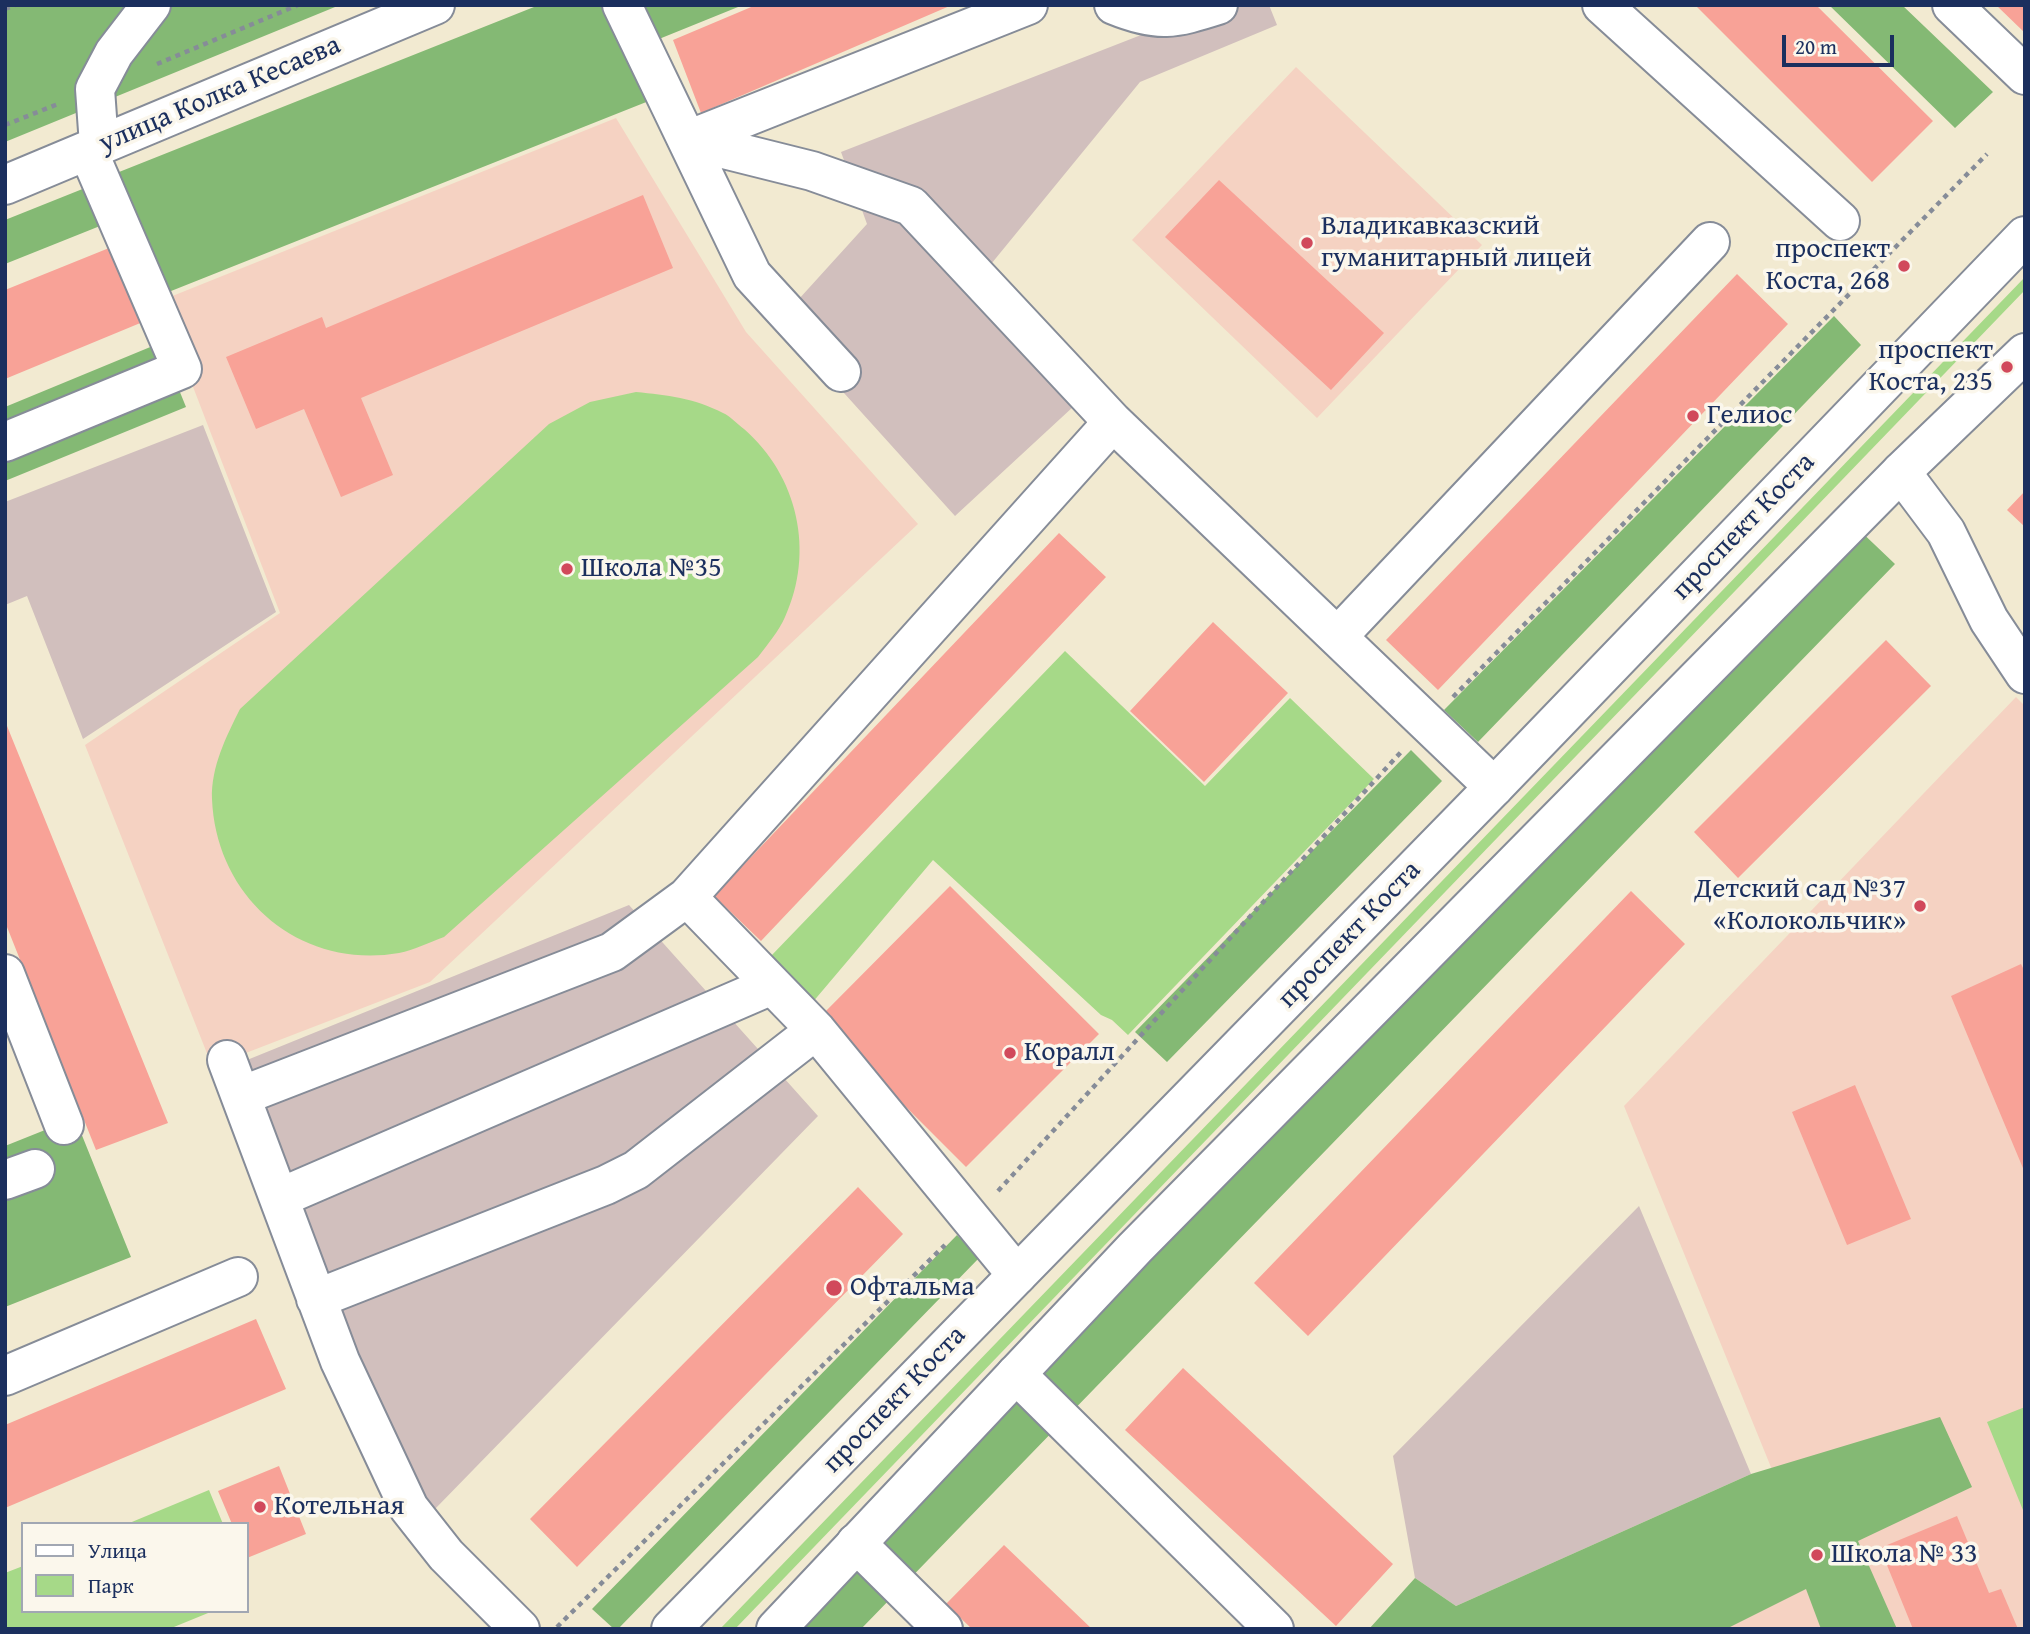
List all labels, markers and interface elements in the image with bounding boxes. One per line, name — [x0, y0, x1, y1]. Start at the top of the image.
scale bar — [1785, 21, 1897, 65]
street label: улица Колка Кесаева — [94, 29, 346, 161]
text: 20 m — [1795, 31, 1837, 62]
place label: Владикавказский гуманитарный лицей — [1321, 210, 1592, 276]
place label: проспект Коста, 268 — [1766, 233, 1890, 299]
marker: Владикавказский гуманитарный лицей — [1299, 235, 1315, 251]
marker: проспект Коста, 268 — [1896, 258, 1912, 274]
place label: проспект Коста, 235 — [1869, 334, 1993, 400]
marker: проспект Коста, 235 — [1999, 359, 2015, 375]
place label: Гелиос — [1707, 399, 1792, 433]
marker: Гелиос — [1685, 408, 1701, 424]
street label: проспект Коста — [1665, 446, 1823, 608]
place label: Школа №35 — [581, 552, 722, 586]
marker: Школа №35 — [559, 561, 575, 577]
street label: проспект Коста — [1271, 854, 1429, 1016]
place label: Детский сад №37 «Колокольчик» — [1694, 873, 1906, 939]
marker: Детский сад №37 «Колокольчик» — [1912, 898, 1928, 914]
place label: Коралл — [1024, 1036, 1115, 1070]
marker: Коралл — [1002, 1045, 1018, 1061]
place label: Офтальма — [850, 1271, 975, 1305]
marker: Офтальма — [824, 1278, 844, 1298]
street label: проспект Коста — [816, 1319, 974, 1481]
place label: Котельная — [274, 1490, 405, 1524]
marker: Котельная — [252, 1499, 268, 1515]
legend — [21, 1522, 248, 1613]
text: Улица — [88, 1535, 147, 1566]
place label: Школа № 33 — [1831, 1538, 1978, 1572]
marker: Школа № 33 — [1809, 1547, 1825, 1563]
text: Парк — [88, 1570, 134, 1601]

